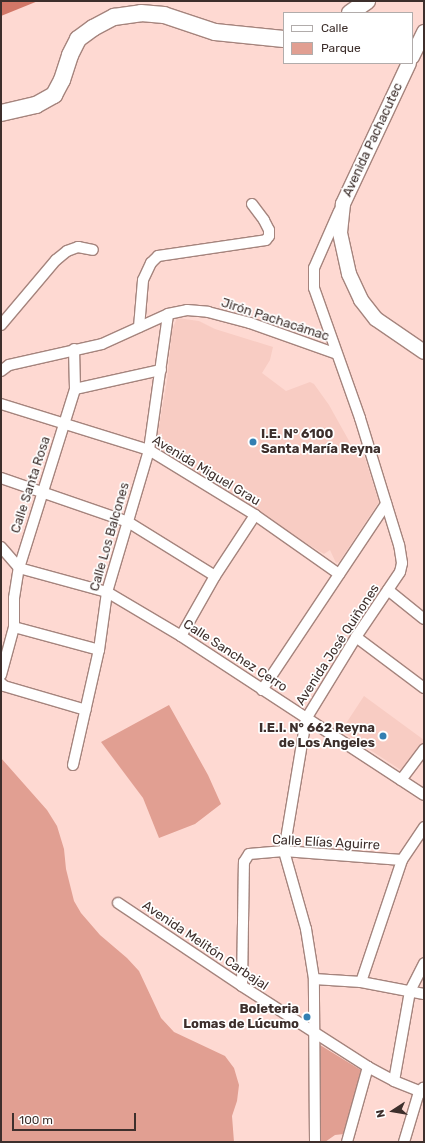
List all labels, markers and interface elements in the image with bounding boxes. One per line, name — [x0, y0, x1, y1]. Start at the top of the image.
legend — [283, 12, 413, 64]
text: Calle — [321, 21, 348, 35]
text: Parque — [321, 41, 361, 55]
street label: Avenida Pachacutec — [340, 81, 406, 199]
street label: Jirón Pachacámac — [219, 295, 331, 345]
place label: I.E. N° 6100 Santa María Reyna — [261, 427, 381, 458]
street label: Avenida Miguel Grau — [149, 433, 263, 509]
street label: Calle Santa Rosa — [8, 435, 54, 535]
marker: I.E. N° 6100 Santa María Reyna — [248, 437, 258, 447]
street label: Calle Los Balcones — [87, 481, 133, 593]
street label: Avenida José Quiñones — [293, 581, 383, 709]
street label: Calle Sanchez Cerro — [180, 616, 290, 696]
place label: I.E.I. N° 662 Reyna de Los Angeles — [259, 721, 375, 752]
marker: I.E.I. N° 662 Reyna de Los Angeles — [378, 731, 388, 741]
street label: Calle Elías Aguirre — [272, 832, 380, 854]
street label: Avenida Melitón Carbajal — [139, 898, 271, 994]
place label: Boleteria Lomas de Lúcumo — [183, 1002, 299, 1033]
marker: Boleteria Lomas de Lúcumo — [302, 1012, 312, 1022]
north arrow — [373, 1091, 413, 1131]
scale bar — [14, 1105, 138, 1131]
text: N — [374, 1108, 388, 1119]
text: 100 m — [19, 1113, 53, 1127]

